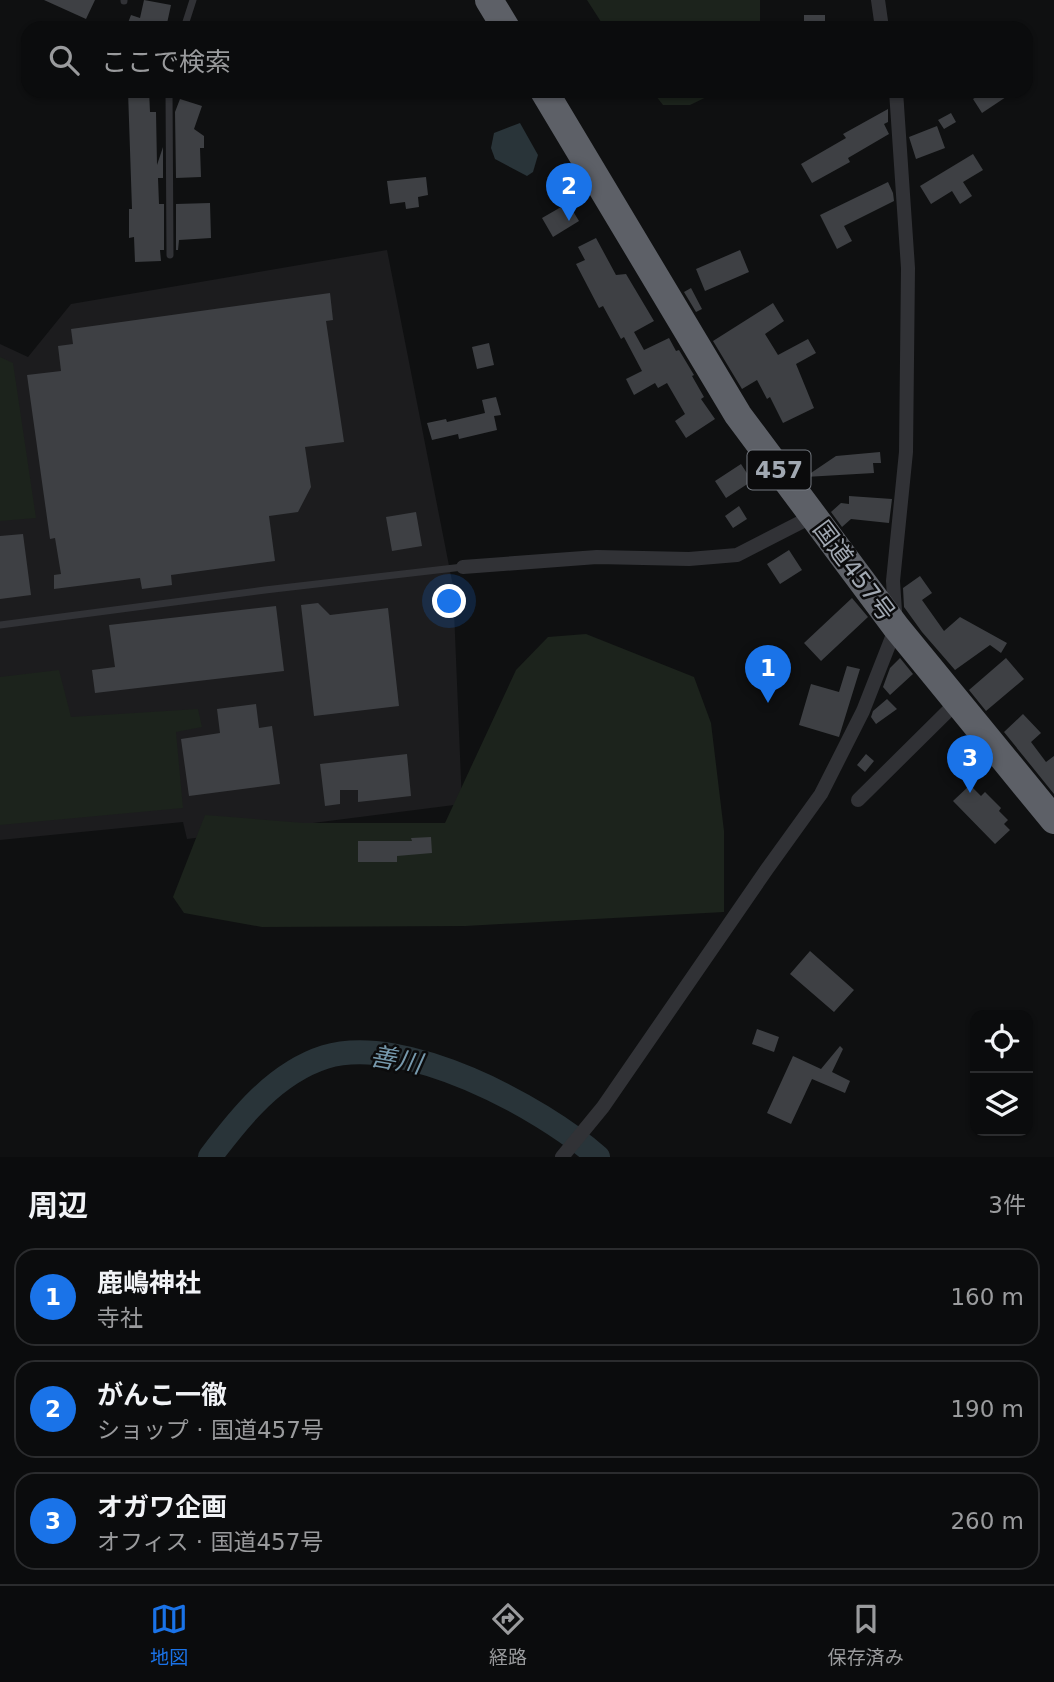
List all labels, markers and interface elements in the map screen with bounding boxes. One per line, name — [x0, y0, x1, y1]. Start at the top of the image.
search box — [21, 21, 1033, 98]
icon: search — [45, 41, 83, 79]
text: ここで検索 — [101, 47, 231, 77]
pin: 2 — [546, 163, 592, 221]
road number: 457 — [748, 450, 810, 490]
street label: 国道457号 — [807, 516, 901, 626]
your location — [432, 584, 466, 618]
pin: 1 — [745, 645, 791, 703]
pin: 3 — [947, 735, 993, 793]
map controls — [970, 1010, 1033, 1136]
button: locate — [970, 1010, 1033, 1073]
water label: 善川 — [368, 1041, 427, 1080]
button: layers — [970, 1073, 1033, 1136]
text: 周辺 — [28, 1188, 88, 1223]
text: 3件 — [988, 1192, 1026, 1218]
text: 鹿嶋神社 — [97, 1268, 201, 1298]
text: 1 — [45, 1284, 61, 1310]
text: 160 m — [950, 1284, 1024, 1310]
text: 寺社 — [97, 1305, 143, 1331]
text: がんこ一徹 — [97, 1380, 227, 1410]
text: 2 — [45, 1396, 61, 1422]
text: 190 m — [950, 1396, 1024, 1422]
text: ショップ · 国道457号 — [97, 1417, 324, 1443]
text: オガワ企画 — [97, 1492, 227, 1522]
text: 3 — [45, 1508, 61, 1534]
text: 260 m — [950, 1508, 1024, 1534]
text: オフィス · 国道457号 — [97, 1529, 323, 1555]
tab: 地図 — [150, 1600, 188, 1669]
tab: 経路 — [489, 1600, 527, 1669]
tab: 保存済み — [828, 1600, 904, 1669]

